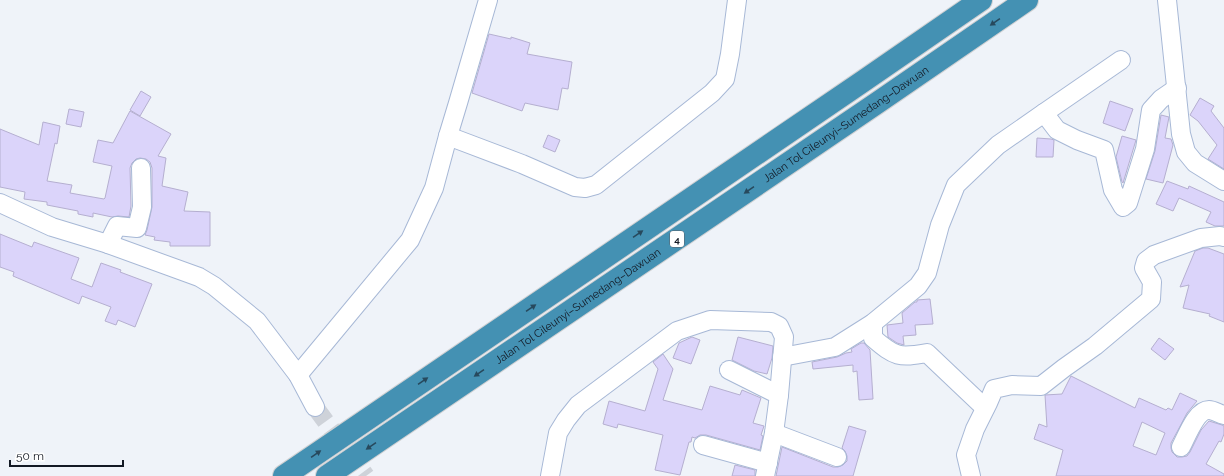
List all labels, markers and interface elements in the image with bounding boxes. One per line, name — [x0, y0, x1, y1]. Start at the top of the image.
one-way arrow — [990, 18, 1000, 26]
street label: Jalan Tol Cileunyi–Sumedang–Dawuan — [761, 63, 931, 185]
one-way arrow — [744, 186, 754, 194]
one-way arrow — [633, 231, 644, 238]
road number: 4 — [670, 231, 684, 247]
street label: Jalan Tol Cileunyi–Sumedang–Dawuan — [493, 246, 663, 367]
one-way arrow — [525, 304, 537, 311]
one-way arrow — [474, 369, 484, 377]
one-way arrow — [418, 377, 428, 385]
scale bar — [10, 442, 123, 468]
one-way arrow — [366, 442, 376, 450]
text: 50 m — [16, 449, 44, 463]
one-way arrow — [311, 450, 321, 458]

